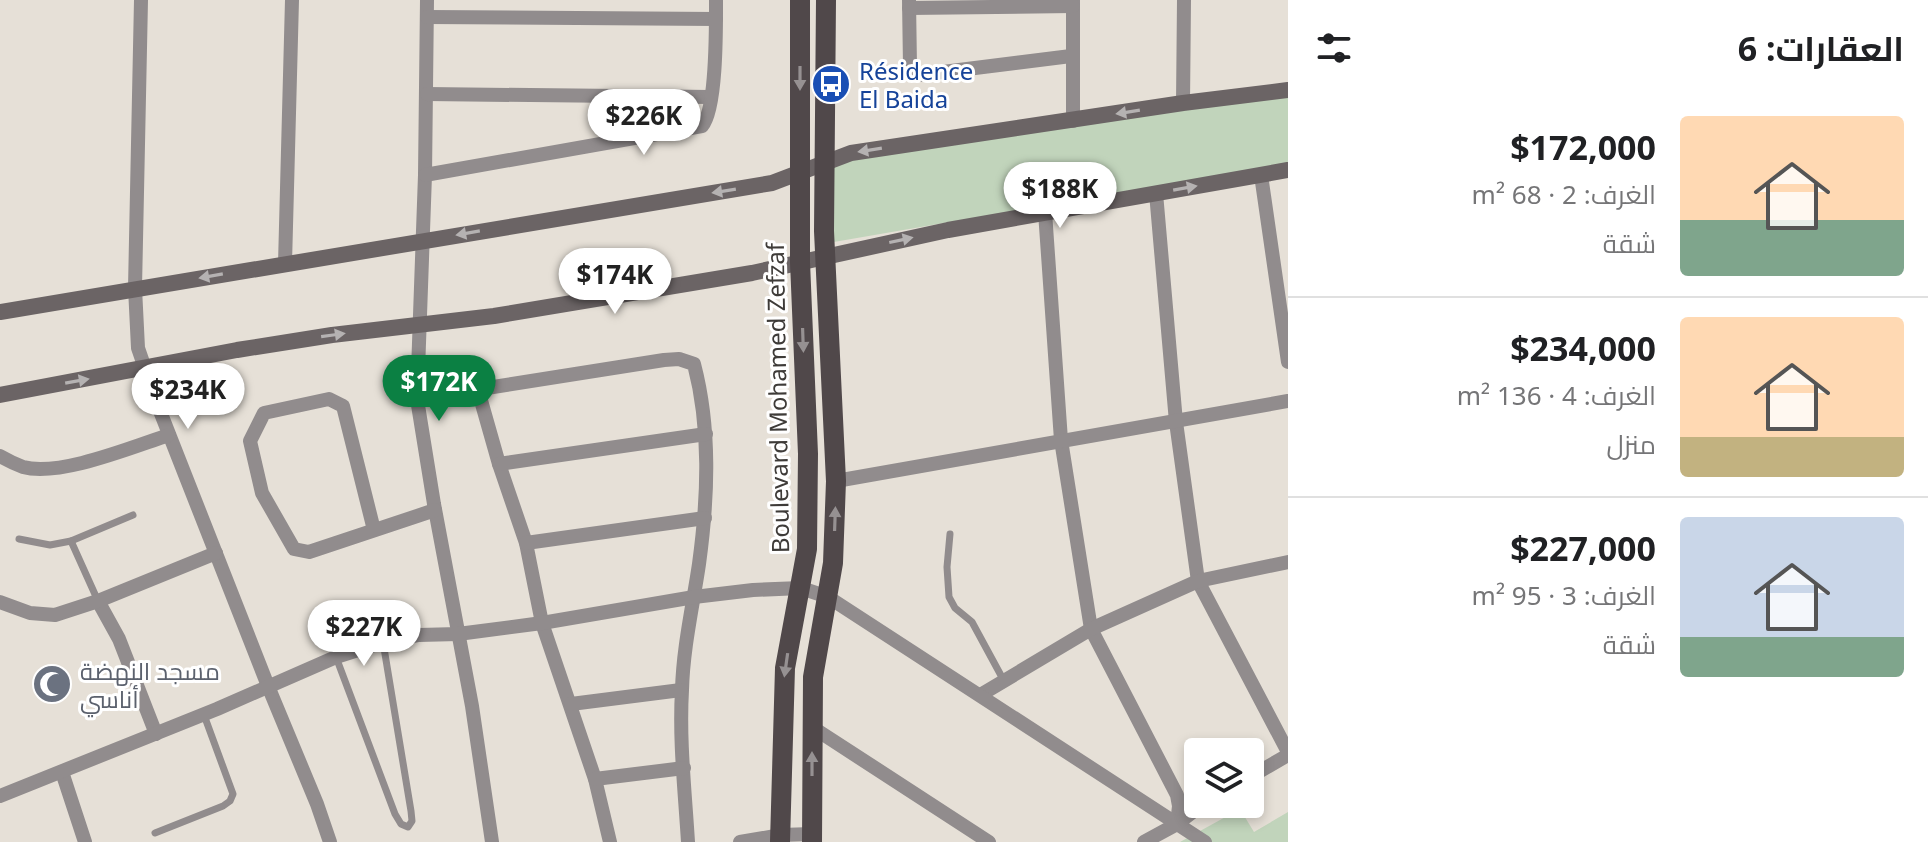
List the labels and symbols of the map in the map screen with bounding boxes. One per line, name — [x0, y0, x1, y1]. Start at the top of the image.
place label: Résidence El Baida — [859, 54, 973, 115]
bus stop icon: Résidence El Baida — [810, 63, 852, 105]
one-way arrow — [794, 66, 806, 91]
pin: $226K — [588, 89, 700, 157]
one-way arrow — [1115, 106, 1140, 119]
one-way arrow — [858, 144, 883, 157]
pin: $188K — [1004, 162, 1116, 230]
one-way arrow — [1173, 181, 1198, 194]
one-way arrow — [712, 185, 737, 198]
one-way arrow — [455, 227, 480, 239]
one-way arrow — [889, 233, 914, 246]
street label: Boulevard Mohamed Zefzaf — [758, 241, 796, 553]
pin: $174K — [559, 248, 671, 316]
one-way arrow — [199, 270, 224, 283]
one-way arrow — [320, 328, 345, 341]
one-way arrow — [797, 328, 810, 353]
pin: $172K — [383, 355, 495, 423]
pin: $234K — [132, 363, 244, 431]
one-way arrow — [64, 374, 89, 386]
one-way arrow — [828, 506, 841, 531]
pin: $227K — [308, 600, 420, 668]
one-way arrow — [780, 653, 793, 678]
place label: مسجد النهضة أناسي — [80, 654, 220, 718]
mosque icon: مسجد النهضة أناسي — [31, 663, 73, 705]
one-way arrow — [806, 751, 818, 776]

